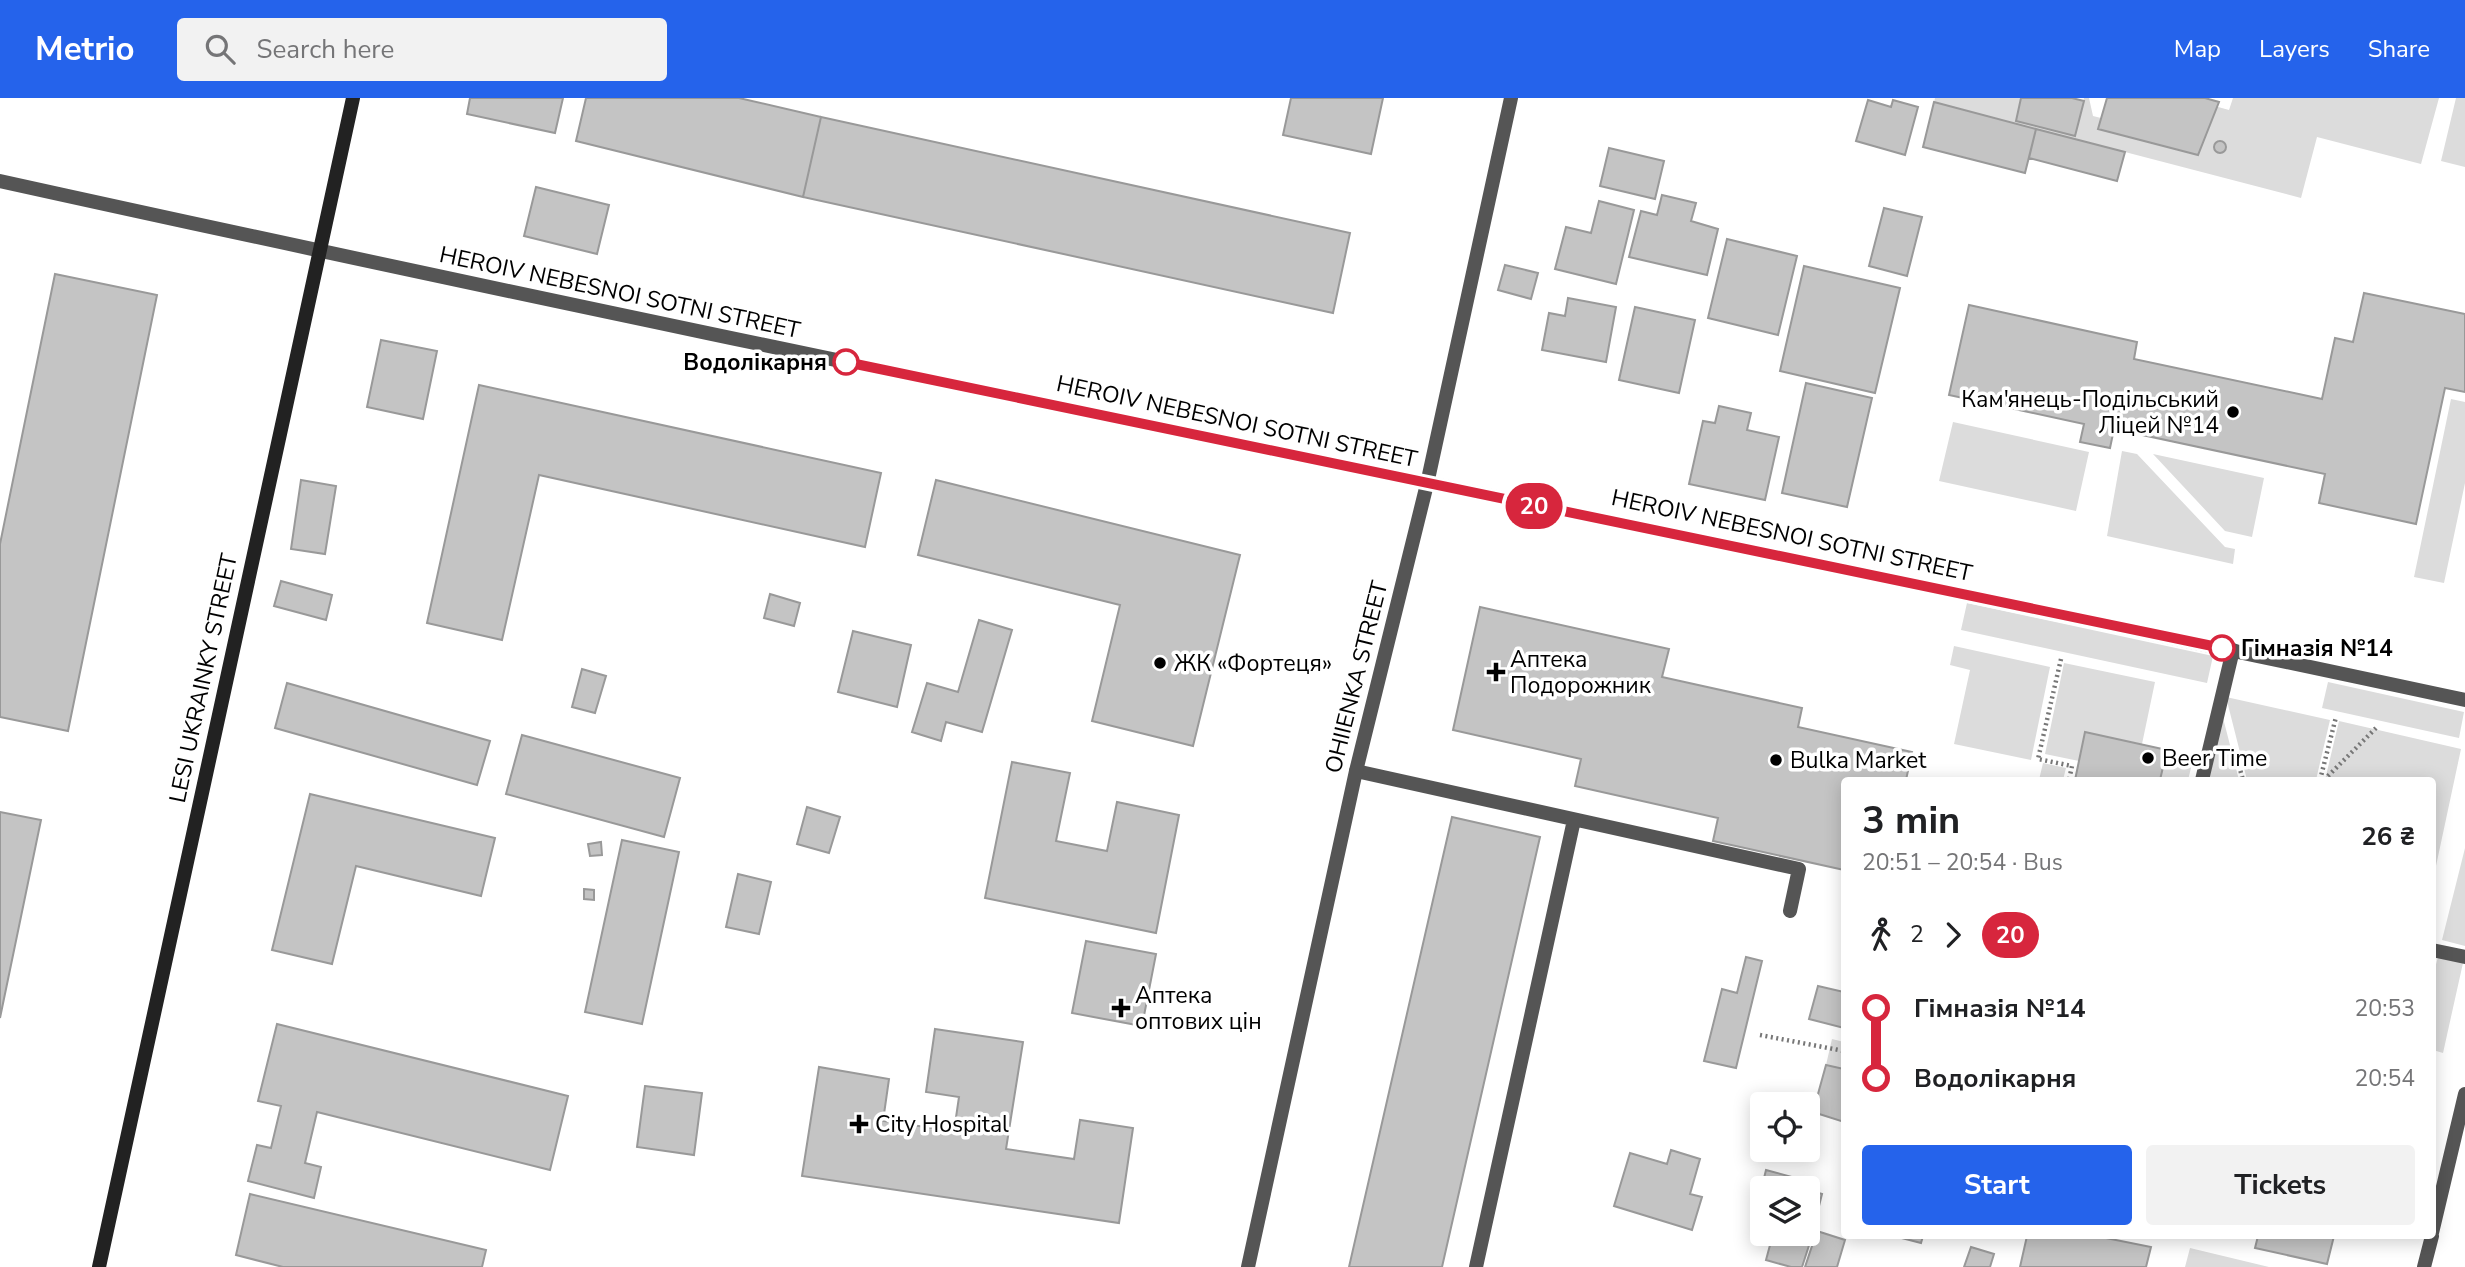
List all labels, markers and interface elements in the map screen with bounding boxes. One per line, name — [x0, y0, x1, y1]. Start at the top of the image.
search box — [177, 18, 667, 81]
text: Metrio — [35, 27, 135, 72]
icon: search — [201, 30, 239, 68]
text: Search here — [257, 32, 394, 67]
text: Map — [2174, 33, 2221, 65]
text: Layers — [2259, 33, 2330, 65]
text: Share — [2368, 33, 2430, 65]
street label: HEROIV NEBESNOI SOTNI STREET — [437, 239, 803, 346]
place label: Водолікарня — [683, 347, 827, 378]
marker: Водолікарня — [833, 349, 859, 375]
street label: HEROIV NEBESNOI SOTNI STREET — [1054, 368, 1420, 475]
place label: Кам'янець-Подільський Ліцей №14 — [1961, 384, 2219, 441]
marker: Кам'янець-Подільський Ліцей №14 — [2225, 404, 2241, 420]
street label: HEROIV NEBESNOI SOTNI STREET — [1609, 482, 1975, 589]
line badge: 20 — [1502, 483, 1566, 529]
text: 20 — [1520, 490, 1548, 522]
street label: LESI UKRAINKY STREET — [162, 550, 245, 806]
street label: OHIIENKA STREET — [1318, 578, 1395, 777]
place label: Гімназія №14 — [2241, 633, 2393, 664]
marker: Гімназія №14 — [2209, 635, 2235, 661]
place label: Аптека Подорожник — [1510, 644, 1652, 701]
place label: ЖК «Фортеця» — [1174, 648, 1332, 679]
marker: ЖК «Фортеця» — [1152, 655, 1168, 671]
marker: Аптека Подорожник — [1488, 664, 1504, 680]
place label: Beer Time — [2162, 743, 2267, 774]
place label: Bulka Market — [1790, 745, 1927, 776]
marker: Beer Time — [2140, 750, 2156, 766]
marker: Bulka Market — [1768, 752, 1784, 768]
text: 3 min — [1862, 795, 1960, 846]
text: 26 ₴ — [2361, 819, 2415, 854]
text: 20:51 – 20:54 · Bus — [1862, 847, 2063, 878]
icon: walk — [1862, 916, 1900, 954]
icon: forward — [1934, 916, 1972, 954]
text: 2 — [1910, 919, 1924, 950]
text: 20 — [1996, 919, 2025, 951]
place label: Аптека оптових цін — [1135, 980, 1262, 1037]
text: Гімназія №14 — [1914, 991, 2086, 1026]
text: 20:53 — [2355, 993, 2415, 1024]
marker: Аптека оптових цін — [1113, 1000, 1129, 1016]
text: Водолікарня — [1914, 1061, 2076, 1096]
text: 20:54 — [2355, 1063, 2415, 1094]
map controls — [1750, 1092, 1820, 1246]
button: locate — [1750, 1092, 1820, 1162]
place label: City Hospital — [875, 1109, 1009, 1140]
marker: City Hospital — [849, 1114, 869, 1134]
button: Start — [1862, 1145, 2132, 1225]
button: Tickets — [2146, 1145, 2415, 1225]
button: layers — [1750, 1176, 1820, 1246]

